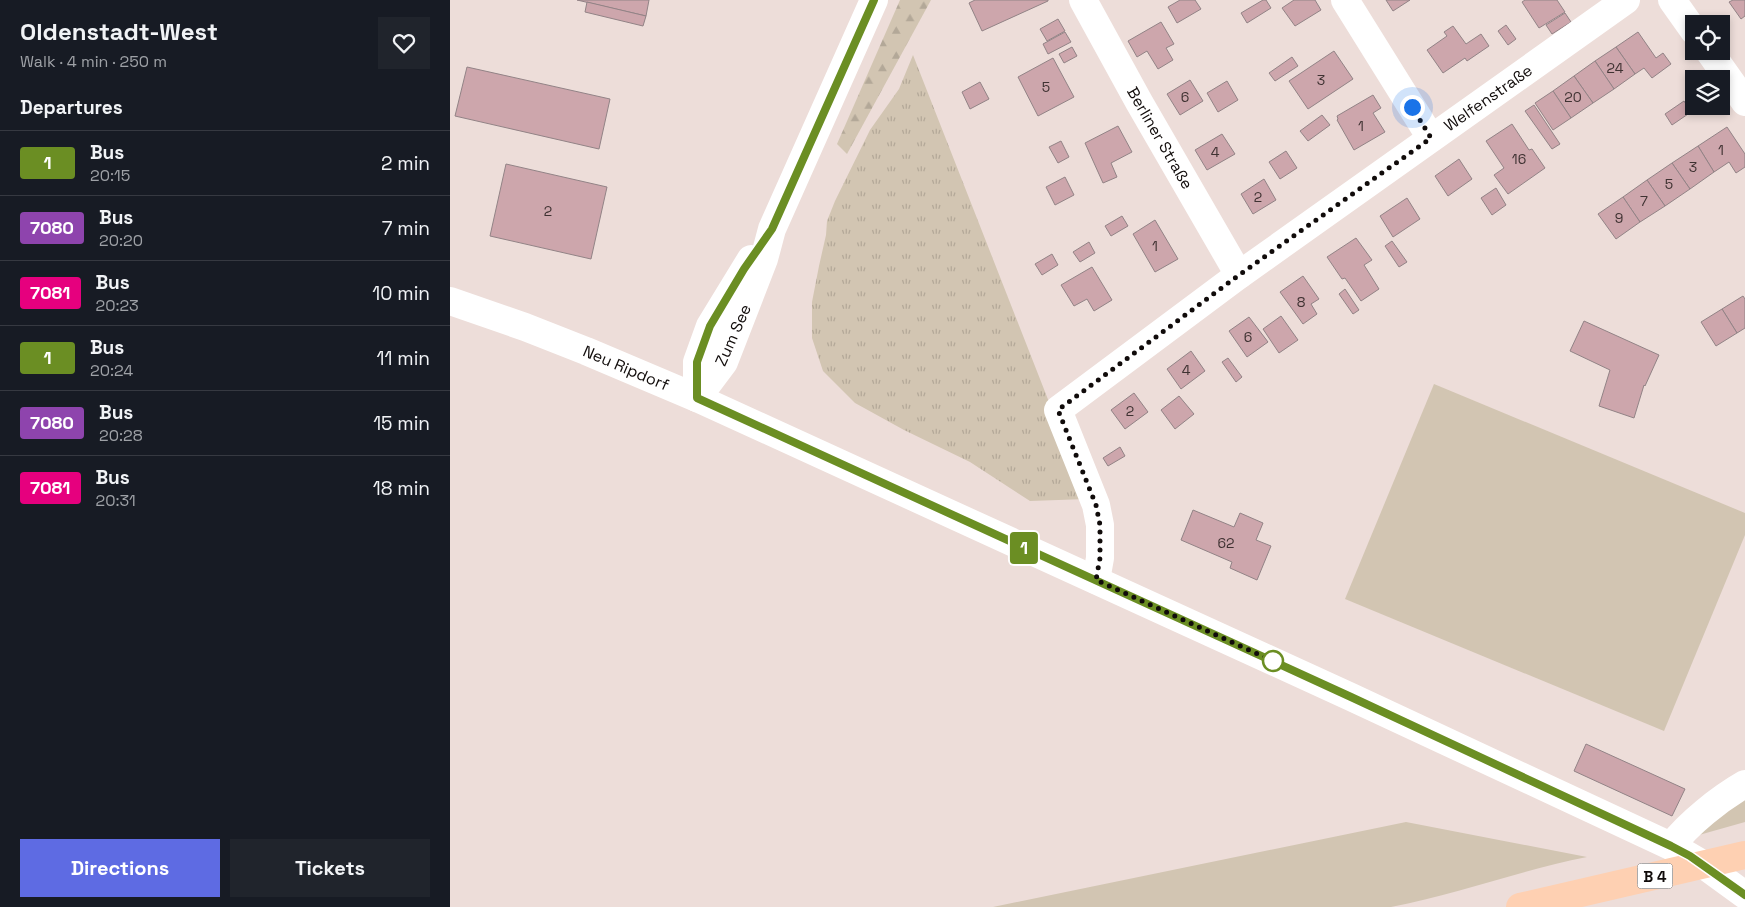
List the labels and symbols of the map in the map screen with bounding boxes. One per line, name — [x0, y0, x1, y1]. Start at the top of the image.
house number: 24 — [1607, 59, 1624, 77]
street label: Welfenstraße — [1440, 60, 1536, 136]
house number: 3 — [1317, 71, 1325, 89]
house number: 5 — [1042, 78, 1050, 96]
street label: Berliner Straße — [1122, 83, 1198, 193]
house number: 6 — [1181, 88, 1189, 106]
house number: 20 — [1564, 88, 1582, 106]
your location — [1400, 95, 1425, 120]
house number: 1 — [1358, 117, 1364, 135]
house number: 1 — [1718, 141, 1724, 159]
house number: 4 — [1211, 143, 1220, 161]
house number: 16 — [1512, 150, 1526, 168]
house number: 3 — [1689, 158, 1697, 176]
house number: 5 — [1665, 175, 1673, 193]
house number: 2 — [1254, 188, 1262, 206]
house number: 7 — [1640, 192, 1648, 210]
house number: 2 — [544, 202, 552, 220]
house number: 9 — [1615, 209, 1623, 227]
house number: 1 — [1152, 237, 1158, 255]
house number: 8 — [1297, 293, 1306, 311]
street label: Zum See — [710, 301, 756, 369]
house number: 6 — [1244, 328, 1252, 346]
street label: Neu Ripdorf — [580, 340, 672, 396]
house number: 4 — [1182, 361, 1191, 379]
house number: 2 — [1126, 402, 1134, 420]
line badge: 1 — [1008, 532, 1040, 564]
house number: 62 — [1218, 534, 1234, 552]
unlabelled marker — [1262, 650, 1284, 672]
road number: B 4 — [1638, 864, 1672, 888]

